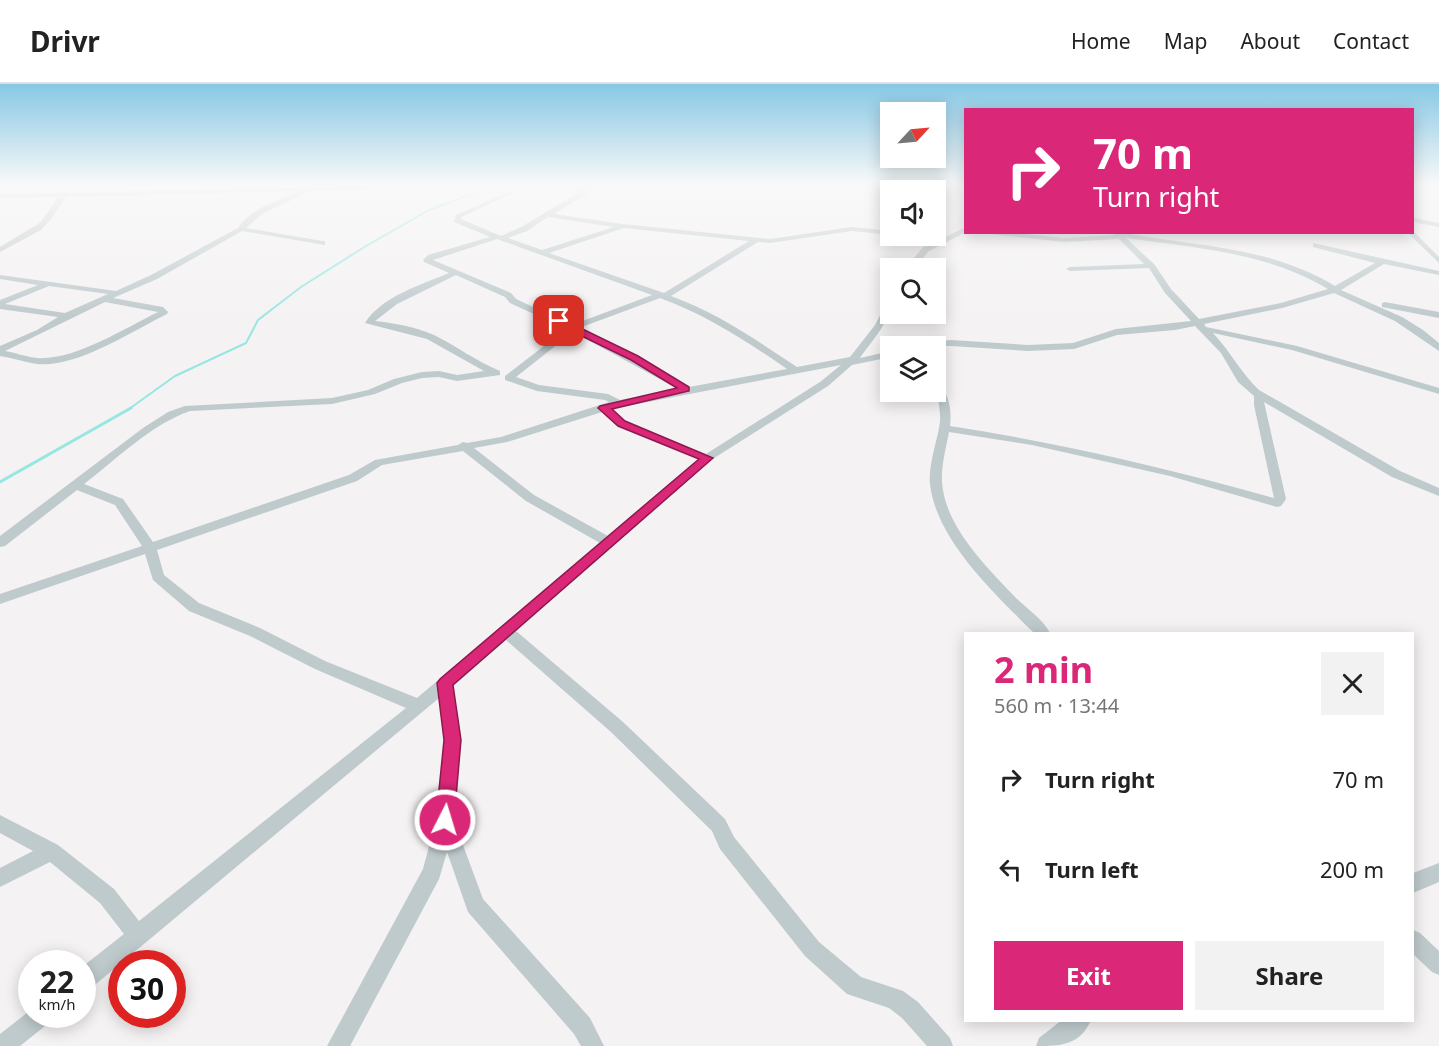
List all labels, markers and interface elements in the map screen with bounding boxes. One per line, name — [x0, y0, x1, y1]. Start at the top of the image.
text: Drivr — [30, 22, 100, 60]
text: Home — [1071, 27, 1131, 55]
text: Map — [1164, 27, 1207, 55]
text: About — [1240, 27, 1300, 55]
text: Contact — [1333, 27, 1409, 55]
north arrow — [880, 102, 946, 168]
map controls — [880, 102, 946, 402]
text: 70 m — [1093, 124, 1193, 181]
icon: right — [994, 132, 1072, 210]
text: Turn right — [1093, 178, 1219, 215]
button: sound — [880, 180, 946, 246]
button: search — [880, 258, 946, 324]
pin — [533, 295, 584, 346]
icon: arrive — [542, 304, 575, 337]
button: layers — [880, 336, 946, 402]
text: 2 min — [994, 645, 1093, 694]
button: close — [1321, 652, 1384, 715]
text: 560 m · 13:44 — [994, 692, 1119, 719]
icon: right — [994, 763, 1027, 796]
text: Turn right — [1045, 764, 1155, 794]
text: 70 m — [1333, 764, 1384, 794]
position arrow — [413, 788, 477, 852]
icon: left — [994, 853, 1027, 886]
text: Turn left — [1045, 854, 1139, 884]
text: 200 m — [1320, 854, 1384, 884]
button: Exit — [994, 941, 1183, 1010]
button: Share — [1195, 941, 1384, 1010]
speed limit sign: 30 — [108, 950, 186, 1028]
text: 22 — [40, 961, 74, 1002]
text: km/h — [39, 994, 75, 1014]

